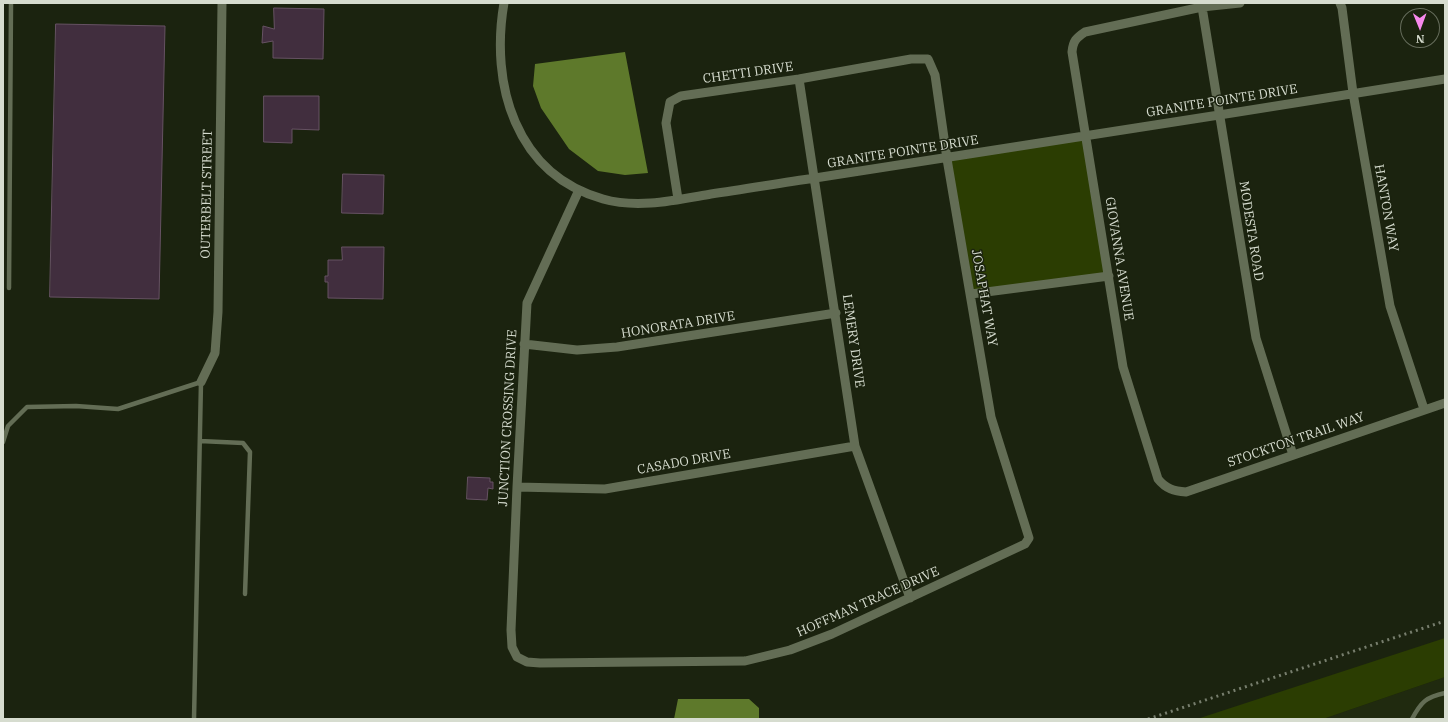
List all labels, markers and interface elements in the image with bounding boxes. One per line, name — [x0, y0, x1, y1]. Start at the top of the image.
north arrow — [1400, 8, 1440, 48]
text: N — [1416, 32, 1425, 46]
street label: CHETTI DRIVE — [702, 59, 794, 87]
street label: GRANITE POINTE DRIVE — [1145, 81, 1299, 121]
street label: OUTERBELT STREET — [198, 129, 216, 259]
street label: GRANITE POINTE DRIVE — [826, 132, 980, 172]
street label: HANTON WAY — [1371, 163, 1401, 253]
street label: MODESTA ROAD — [1235, 180, 1267, 282]
street label: GIOVANNA AVENUE — [1102, 196, 1136, 322]
street label: JOSAPHAT WAY — [968, 248, 1000, 348]
street label: LEMERY DRIVE — [839, 293, 867, 389]
street label: HONORATA DRIVE — [620, 308, 736, 342]
street label: JUNCTION CROSSING DRIVE — [496, 329, 520, 507]
street label: STOCKTON TRAIL WAY — [1225, 409, 1367, 471]
street label: CASADO DRIVE — [636, 446, 732, 478]
street label: HOFFMAN TRACE DRIVE — [794, 563, 942, 641]

